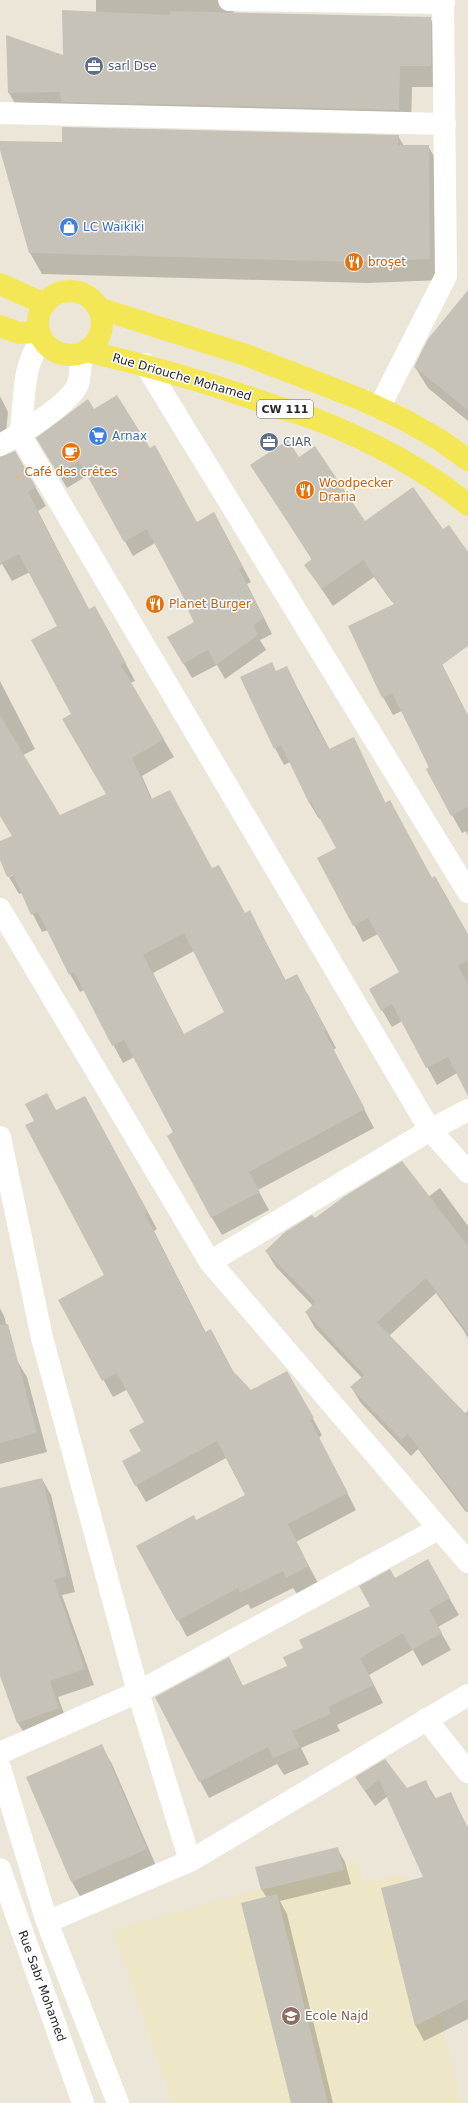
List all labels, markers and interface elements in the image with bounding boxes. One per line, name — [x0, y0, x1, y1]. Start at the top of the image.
office icon: sarl Dse — [83, 55, 105, 77]
place label: sarl Dse — [108, 59, 157, 73]
shop icon: LC Waikiki — [58, 216, 80, 238]
place label: LC Waikiki — [83, 220, 144, 234]
restaurant icon: broşet — [343, 251, 365, 273]
place label: broşet — [368, 255, 406, 269]
street label: Rue Driouche Mohamed — [111, 350, 253, 404]
road number: CW 111 — [257, 400, 313, 418]
supermarket icon: Arnax — [87, 425, 109, 447]
place label: Arnax — [112, 429, 147, 443]
office icon: CIAR — [258, 431, 280, 453]
place label: CIAR — [283, 435, 311, 449]
cafe icon: Café des crêtes — [60, 441, 82, 463]
place label: Café des crêtes — [24, 465, 118, 479]
place label: Woodpecker Draria — [319, 476, 393, 504]
restaurant icon: Woodpecker Draria — [294, 479, 316, 501]
restaurant icon: Planet Burger — [144, 593, 166, 615]
place label: Planet Burger — [169, 597, 251, 611]
street label: Rue Sabr Mohamed — [15, 1929, 69, 2043]
school or university icon: Ecole Najd — [280, 2005, 302, 2027]
place label: Ecole Najd — [305, 2009, 368, 2023]

